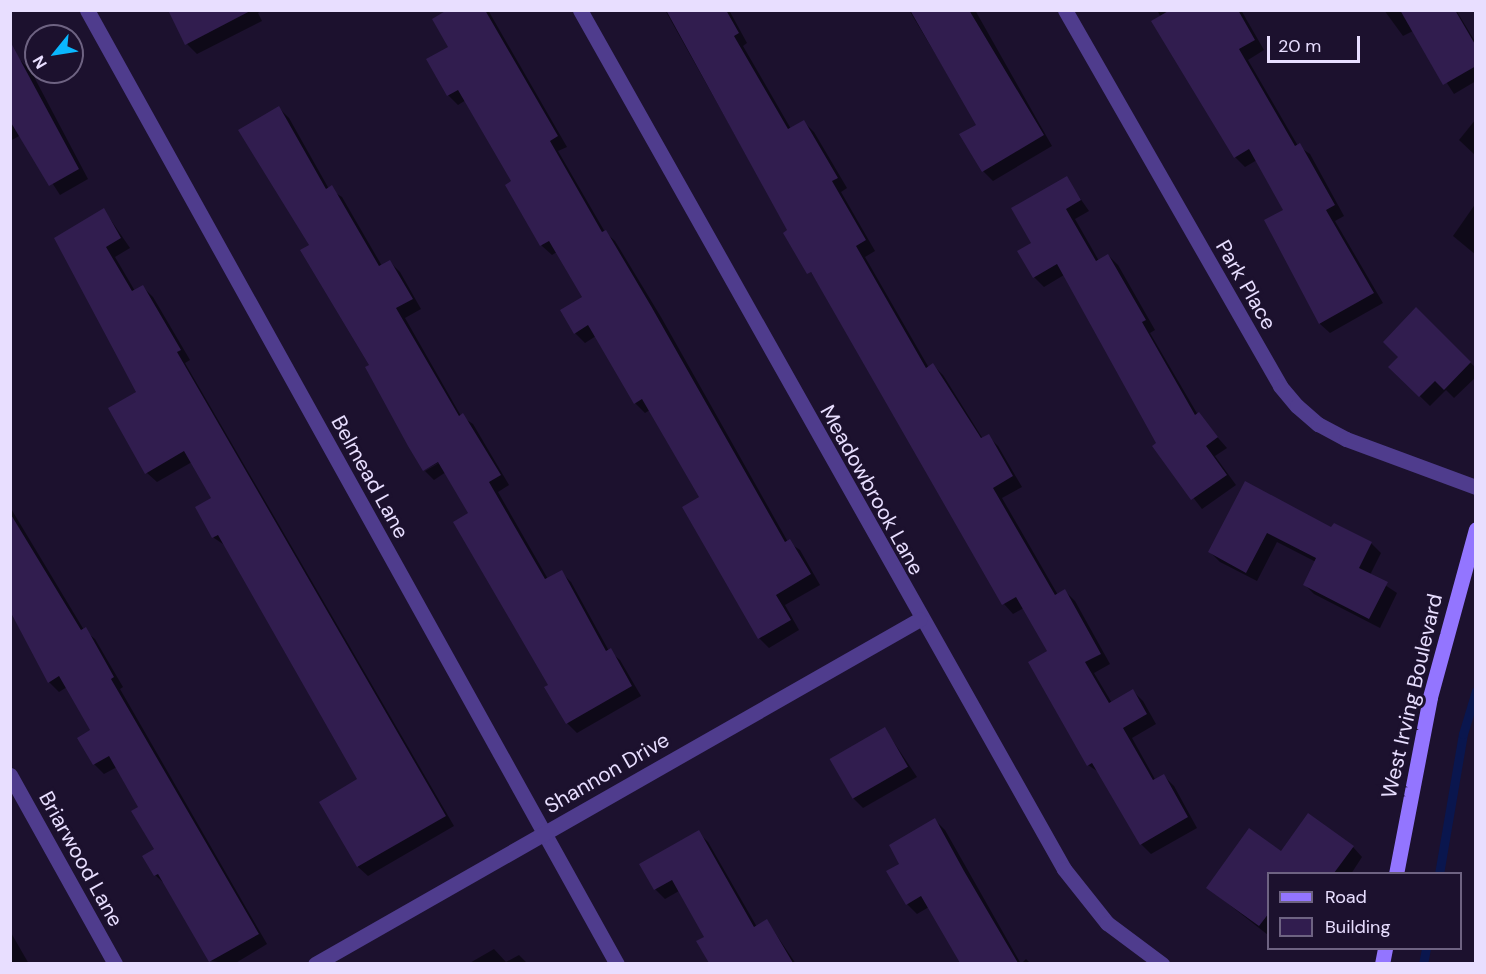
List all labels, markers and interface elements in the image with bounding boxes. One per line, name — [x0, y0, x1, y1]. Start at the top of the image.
north arrow — [24, 24, 84, 84]
scale bar — [1270, 24, 1363, 62]
text: 20 m — [1278, 34, 1321, 58]
text: N — [28, 52, 52, 73]
street label: Park Place — [1210, 236, 1282, 334]
street label: Meadowbrook Lane — [815, 401, 929, 579]
street label: Belmead Lane — [326, 411, 414, 543]
street label: West Irving Boulevard — [1376, 591, 1448, 801]
street label: Shannon Drive — [540, 727, 674, 819]
street label: Briarwood Lane — [34, 787, 128, 931]
legend — [1267, 872, 1462, 950]
text: Road — [1325, 885, 1367, 909]
text: Building — [1325, 915, 1390, 939]

